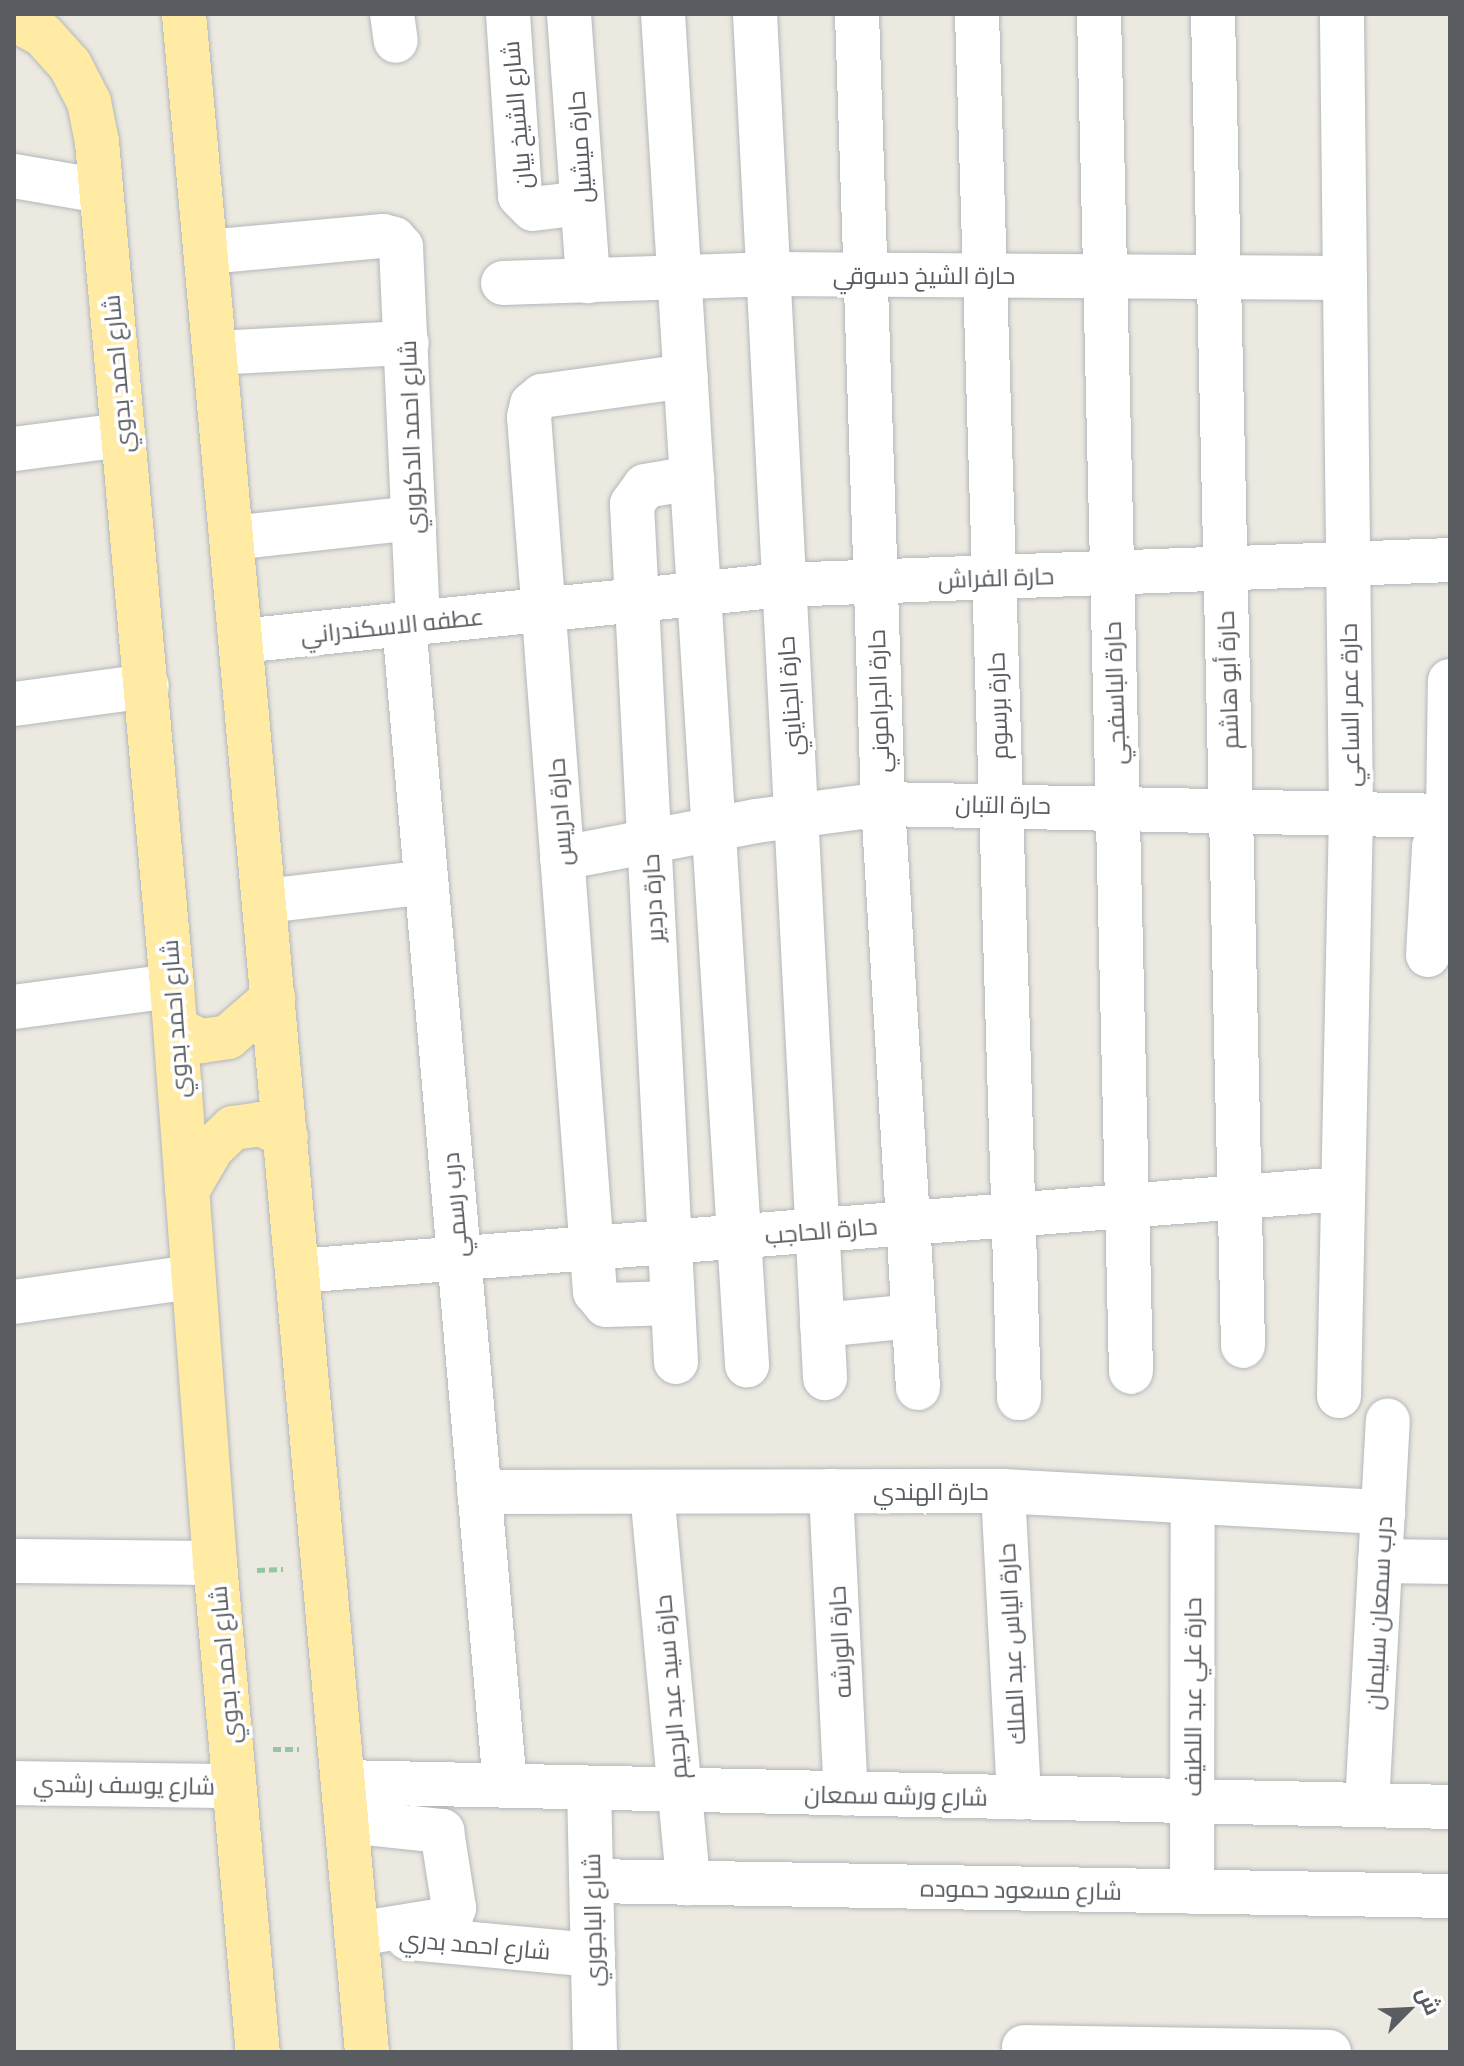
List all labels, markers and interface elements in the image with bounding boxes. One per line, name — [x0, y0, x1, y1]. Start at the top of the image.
street label: شارع الشيخ بيان — [495, 40, 537, 190]
street label: حارة ميشيل — [561, 90, 597, 204]
street label: حارة الشيخ دسوقي — [833, 261, 1015, 289]
street label: شارع احمد بدوي — [96, 294, 138, 454]
street label: شارع احمد الدكروري — [392, 340, 428, 534]
street label: حارة الفراش — [937, 561, 1055, 593]
street label: عطفه الاسكندراني — [299, 601, 485, 649]
street label: حارة أبو هاشم — [1210, 610, 1244, 750]
street label: حارة الباسفجي — [1097, 621, 1131, 765]
street label: حارة عمر الساعي — [1333, 623, 1365, 787]
street label: حارة الجراموني — [861, 629, 895, 773]
street label: حارة الجنايني — [770, 635, 808, 757]
street label: حارة برسوم — [981, 652, 1013, 760]
street label: حارة ادريس — [541, 757, 577, 867]
street label: حارة التبان — [955, 789, 1051, 819]
street label: حارة دردير — [635, 853, 669, 943]
street label: شارع احمد بدوي — [154, 939, 194, 1099]
street label: درب رسمي — [435, 1151, 473, 1259]
street label: حارة الحاجب — [763, 1211, 879, 1249]
street label: حارة الهندي — [873, 1477, 989, 1505]
street label: درب سمعان سليمان — [1359, 1515, 1397, 1711]
street label: حارة الياس عبد الملك — [991, 1543, 1031, 1745]
street label: شارع احمد بدوي — [203, 1585, 245, 1745]
street label: حارة الورشه — [822, 1585, 856, 1699]
street label: حارة سيد عبد الرحيم — [648, 1593, 692, 1781]
street label: حارة علي عبد اللطيف — [1178, 1597, 1206, 1797]
street label: شارع يوسف رشدي — [33, 1768, 215, 1800]
street label: شارع ورشه سمعان — [804, 1779, 988, 1811]
street label: شارع الباجوري — [576, 1853, 608, 1987]
street label: شارع مسعود حموده — [920, 1873, 1122, 1905]
street label: شارع احمد بدري — [398, 1923, 552, 1965]
north arrow — [1368, 1970, 1448, 2050]
text: ش — [1412, 1982, 1448, 2018]

